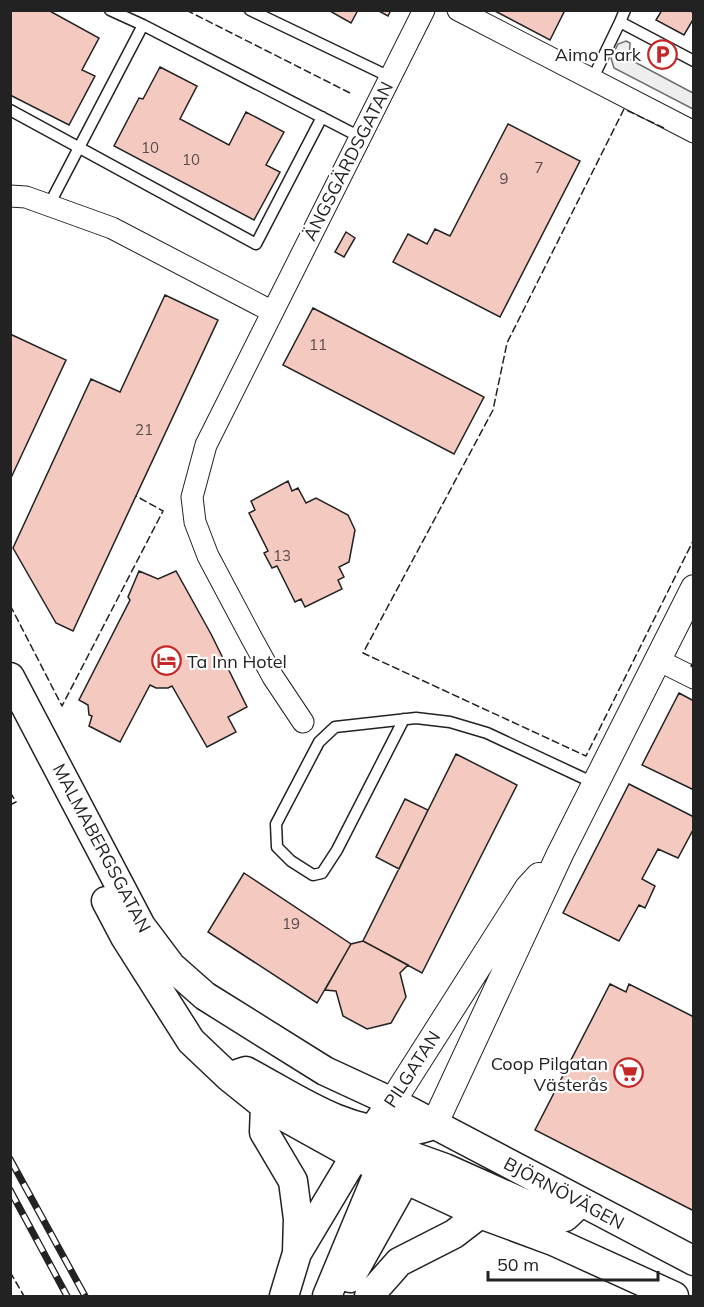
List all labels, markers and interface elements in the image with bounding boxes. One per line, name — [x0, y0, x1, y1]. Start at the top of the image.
parking icon: Aimo Park — [646, 38, 678, 70]
place label: Aimo Park — [555, 43, 642, 66]
street label: ÄNGSGÄRDSGATAN — [298, 77, 398, 245]
house number: 10 — [141, 138, 159, 157]
house number: 10 — [182, 150, 200, 169]
house number: 7 — [534, 158, 544, 177]
house number: 9 — [499, 169, 509, 188]
house number: 11 — [309, 335, 327, 354]
house number: 21 — [135, 420, 153, 439]
house number: 13 — [273, 546, 291, 565]
hotel icon: Ta Inn Hotel — [150, 645, 182, 677]
place label: Ta Inn Hotel — [187, 650, 287, 673]
street label: MALMABERGSGATAN — [48, 760, 156, 936]
house number: 19 — [282, 914, 300, 933]
street label: PILGATAN — [379, 1026, 445, 1112]
place label: Coop Pilgatan Västerås — [491, 1052, 608, 1096]
supermarket icon: Coop Pilgatan Västerås — [613, 1057, 645, 1089]
street label: BJÖRNÖVÄGEN — [500, 1152, 628, 1234]
scale bar — [488, 1244, 658, 1282]
text: 50 m — [497, 1253, 539, 1276]

